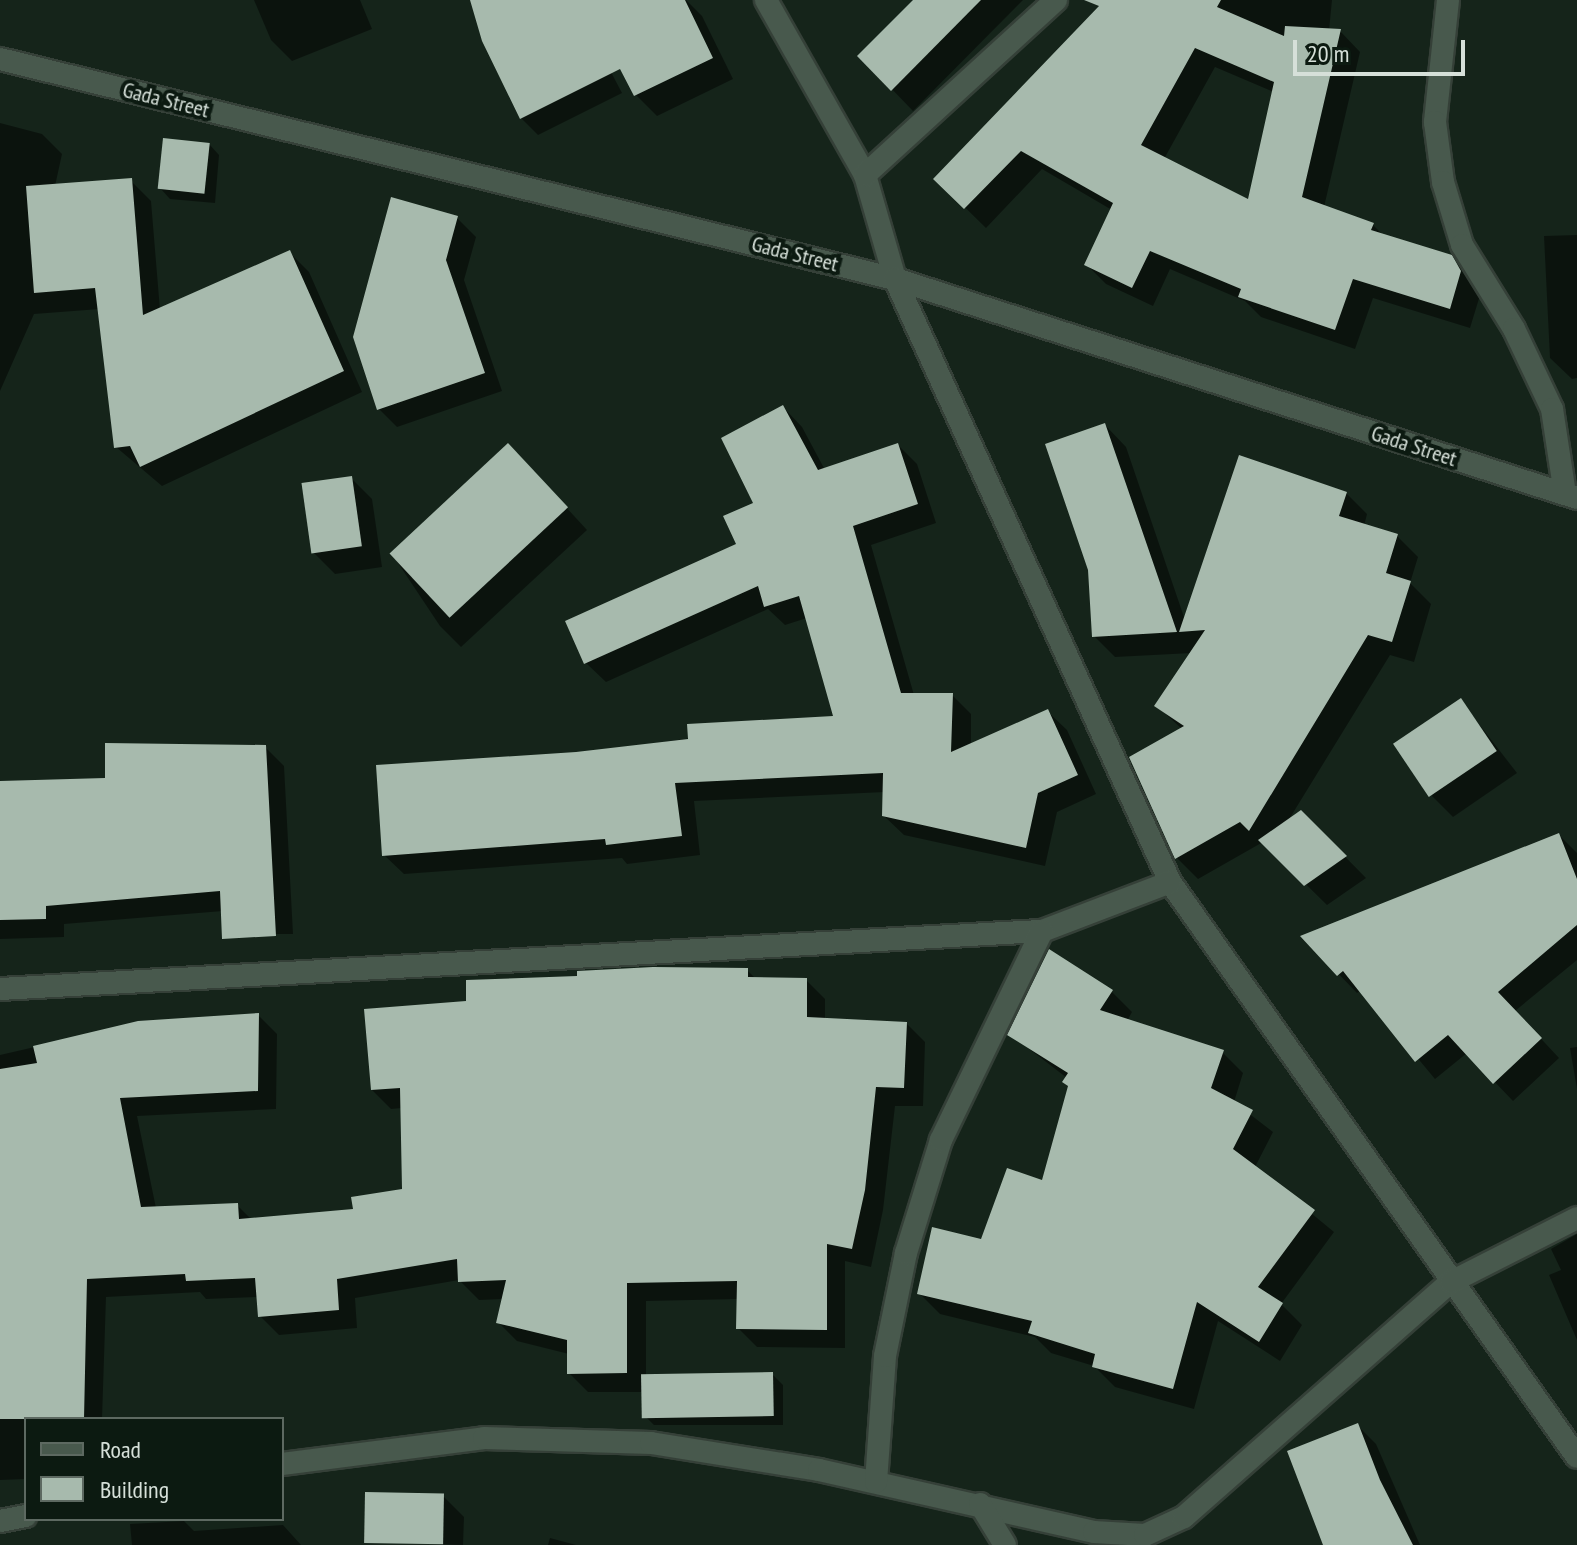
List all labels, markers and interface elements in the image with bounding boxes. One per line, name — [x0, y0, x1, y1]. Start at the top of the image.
scale bar — [1297, 24, 1469, 74]
text: 20 m — [1307, 38, 1349, 69]
street label: Gada Street — [120, 77, 212, 123]
street label: Gada Street — [749, 231, 841, 277]
street label: Gada Street — [1368, 420, 1460, 472]
legend — [24, 1417, 284, 1521]
text: Road — [100, 1434, 141, 1465]
text: Building — [100, 1474, 169, 1505]

